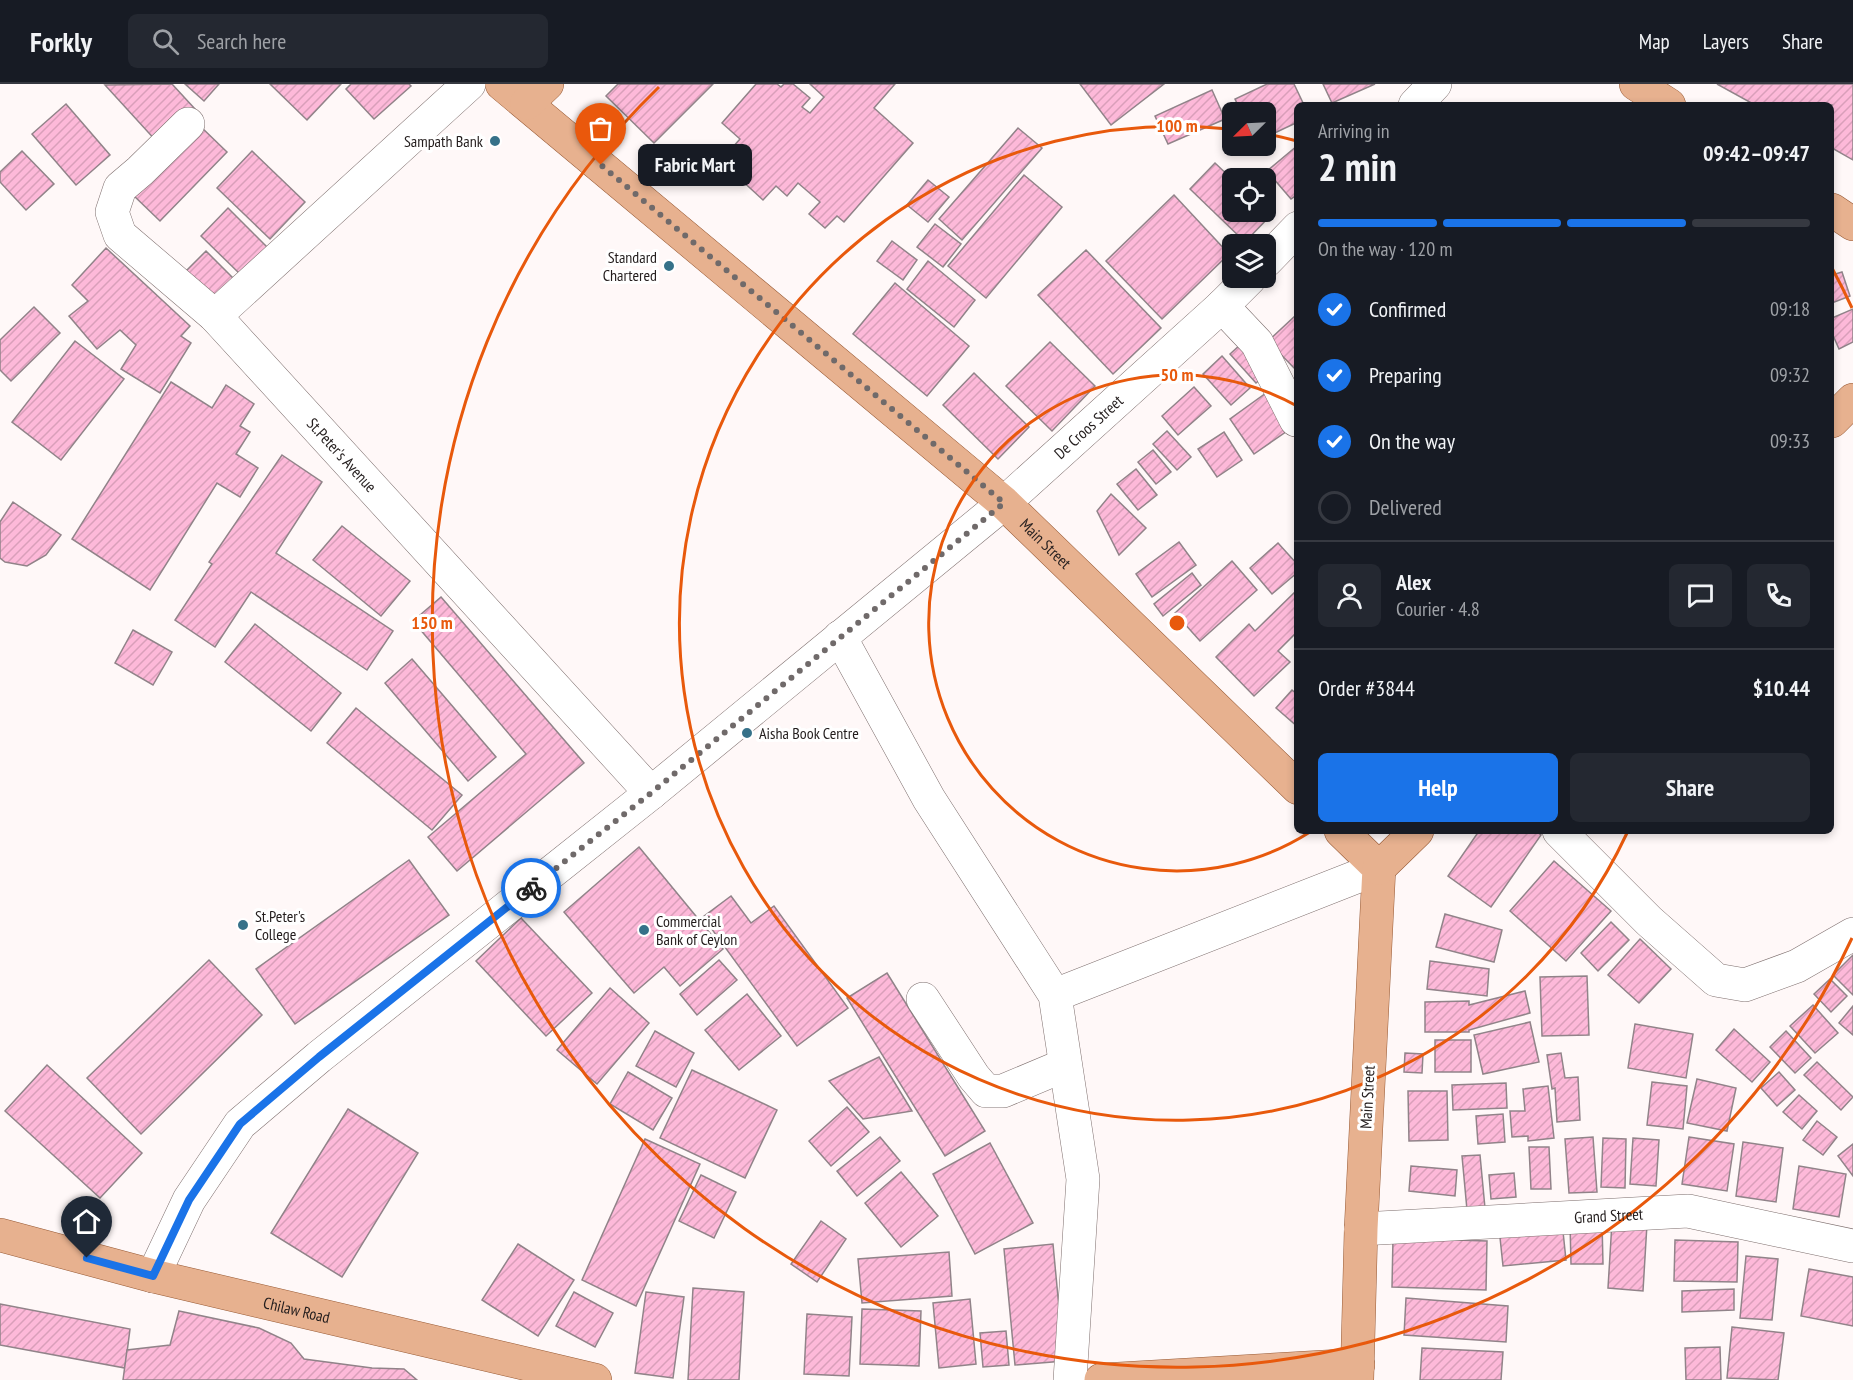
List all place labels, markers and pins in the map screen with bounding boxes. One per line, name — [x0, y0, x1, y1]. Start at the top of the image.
pin — [575, 103, 626, 165]
place label: Sampath Bank — [404, 131, 484, 151]
marker: Sampath Bank — [488, 134, 502, 148]
callout: Fabric Mart — [637, 144, 751, 186]
place label: Standard Chartered — [603, 247, 657, 285]
marker: Standard Chartered — [662, 259, 676, 273]
centre of rings — [1167, 613, 1187, 633]
place label: Aisha Book Centre — [759, 723, 859, 743]
marker: Aisha Book Centre — [740, 726, 754, 740]
place label: St.Peter's College — [255, 906, 305, 944]
place label: Commercial Bank of Ceylon — [656, 911, 737, 949]
marker: St.Peter's College — [236, 918, 250, 932]
marker: Commercial Bank of Ceylon — [637, 923, 651, 937]
pin — [61, 1196, 112, 1258]

